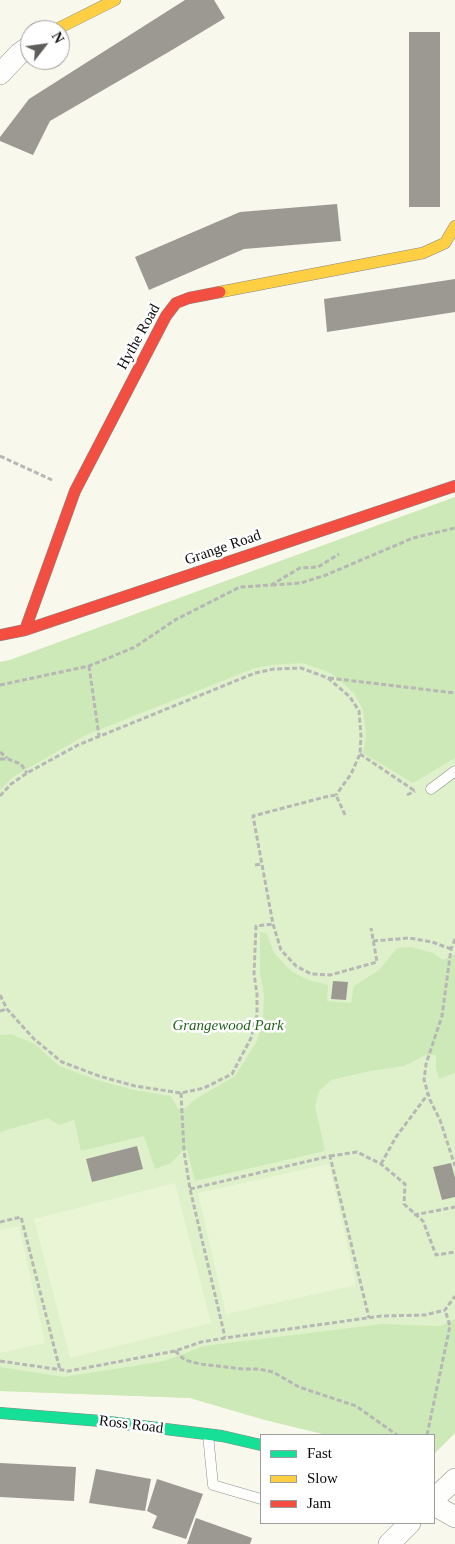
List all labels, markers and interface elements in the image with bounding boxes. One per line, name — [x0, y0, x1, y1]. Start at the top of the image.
north arrow — [20, 20, 70, 70]
text: N — [49, 30, 67, 46]
street label: Hythe Road — [114, 301, 164, 373]
street label: Grange Road — [182, 527, 264, 569]
park label: Grangewood Park — [172, 1017, 284, 1035]
street label: Ross Road — [98, 1412, 164, 1438]
legend — [260, 1434, 435, 1524]
text: Fast — [307, 1445, 332, 1461]
text: Slow — [307, 1470, 338, 1486]
text: Jam — [307, 1495, 331, 1511]

